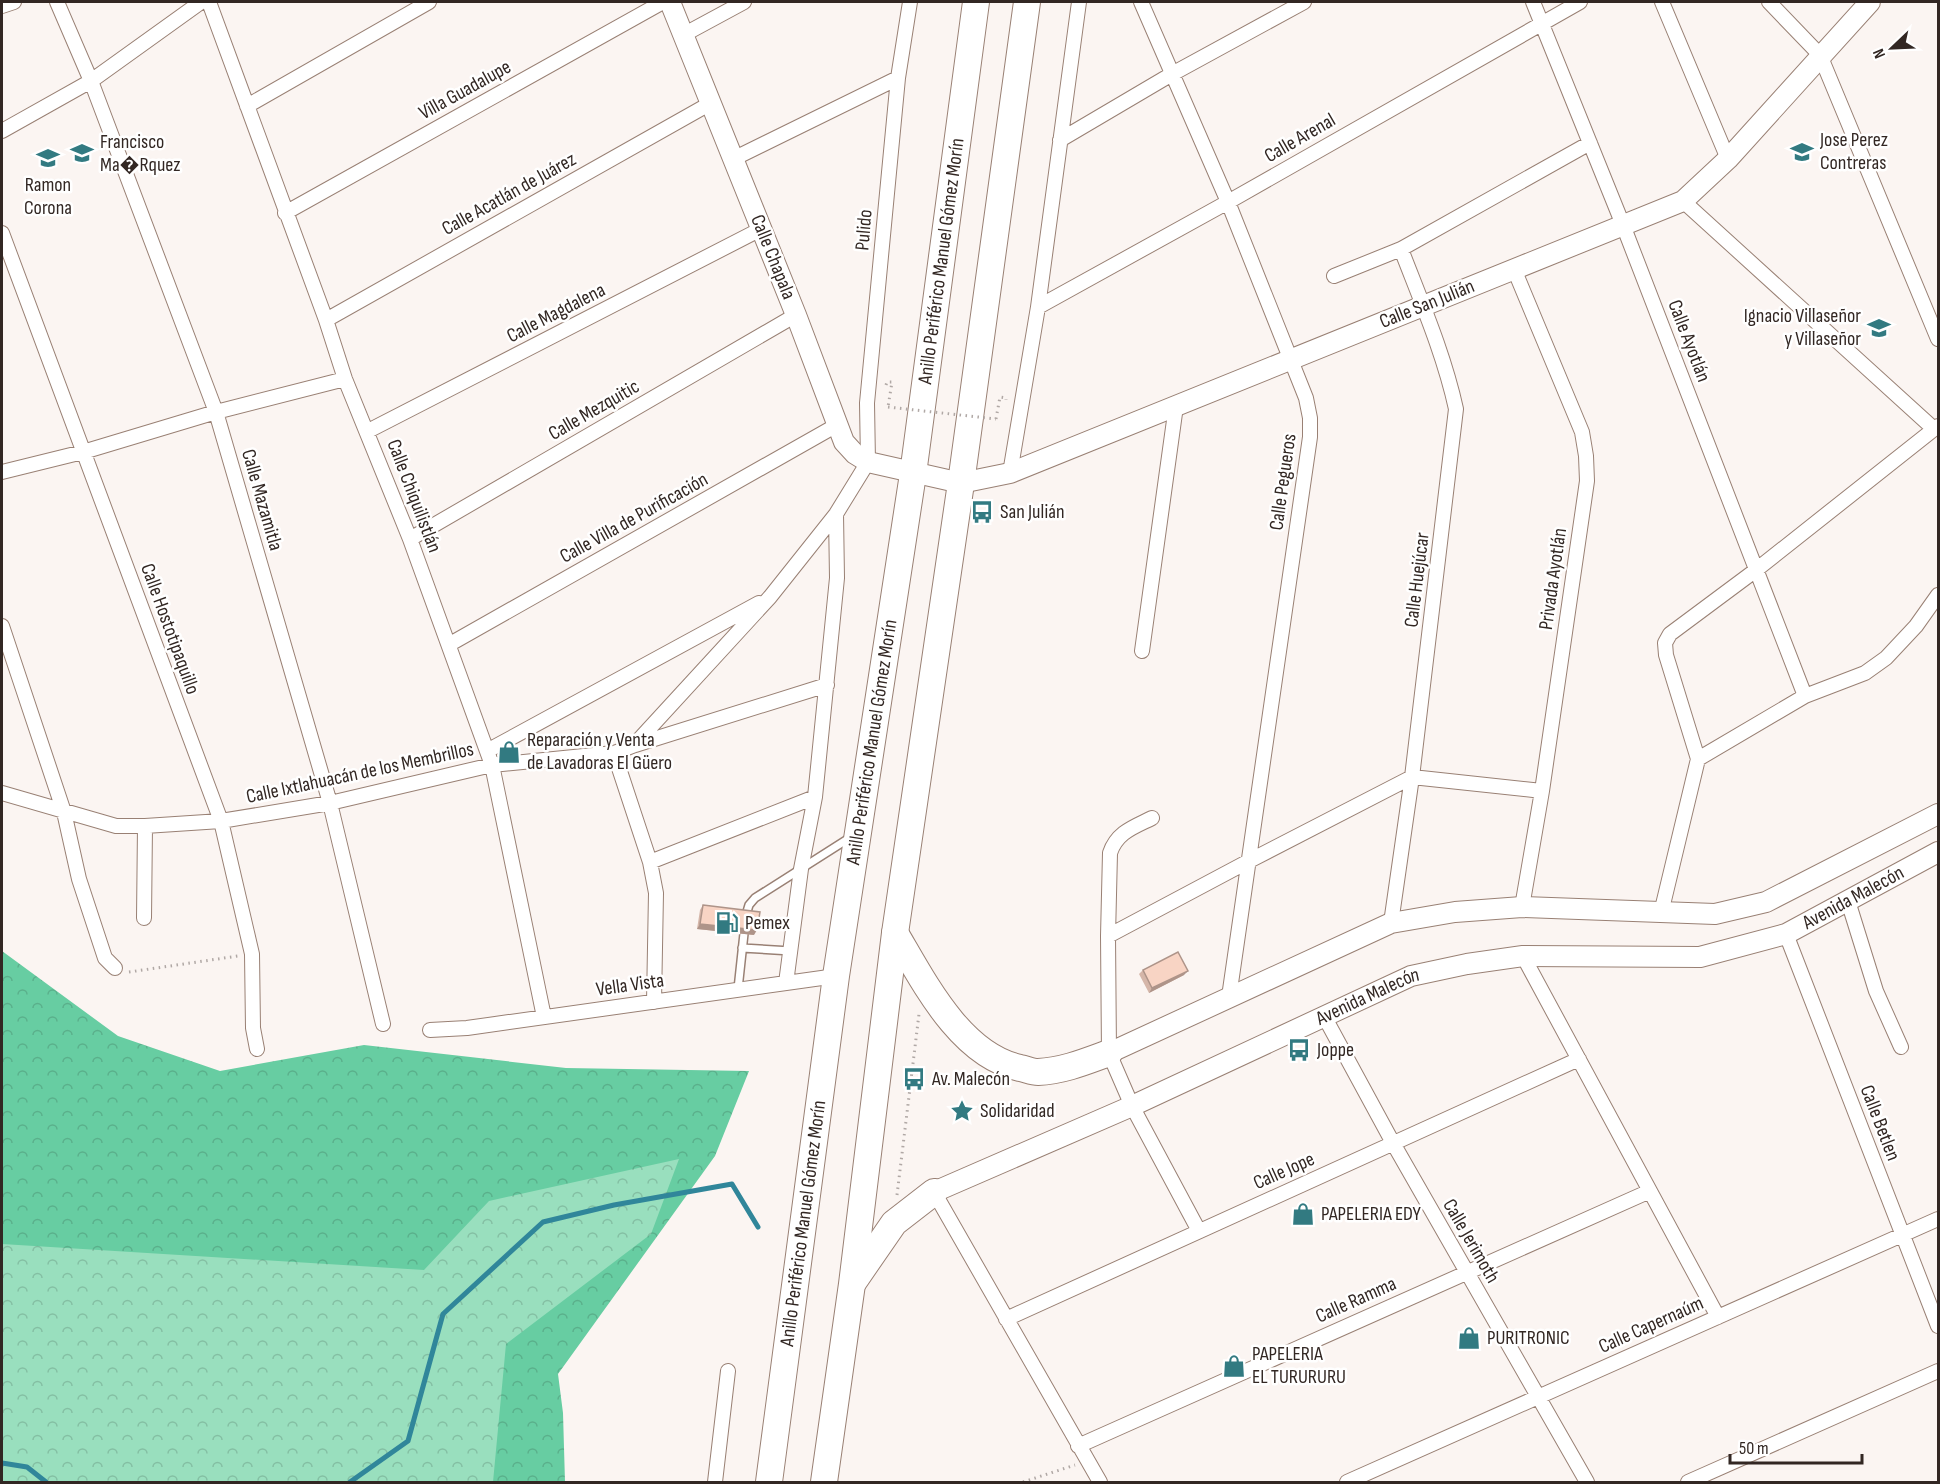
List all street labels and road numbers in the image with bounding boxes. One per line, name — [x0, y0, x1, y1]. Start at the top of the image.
street label: Villa Guadalupe — [415, 55, 515, 125]
street label: Calle Arenal — [1260, 108, 1340, 168]
street label: Anillo Periférico Manuel Gómez Morín — [913, 137, 970, 387]
street label: Calle Acatlán de Juárez — [438, 147, 580, 241]
street label: Pulido — [850, 208, 878, 252]
street label: Calle Chapala — [745, 211, 801, 303]
street label: Calle San Julián — [1376, 274, 1478, 334]
street label: Calle Magdalena — [503, 278, 609, 348]
street label: Calle Ayotlán — [1662, 297, 1716, 385]
street label: Calle Mezquitic — [544, 374, 644, 446]
street label: Calle Pegueros — [1264, 432, 1302, 532]
street label: Calle Chiquilistlán — [381, 436, 447, 556]
street label: Calle Mazamitla — [236, 447, 288, 553]
street label: Calle Villa de Purificación — [556, 467, 712, 569]
street label: Privada Ayotlán — [1534, 527, 1572, 631]
street label: Calle Huejúcar — [1399, 531, 1435, 629]
street label: Calle Hostotipaquillo — [135, 560, 205, 698]
street label: Anillo Periférico Manuel Gómez Morín — [841, 618, 903, 867]
street label: Calle Ixtlahuacán de los Membrillos — [244, 737, 476, 809]
street label: Avenida Malecón — [1798, 861, 1908, 935]
street label: Avenida Malecón — [1311, 963, 1421, 1031]
street label: Vella Vista — [594, 968, 666, 1002]
street label: Calle Betlen — [1855, 1082, 1905, 1164]
street label: Anillo Periférico Manuel Gómez Morín — [775, 1099, 831, 1349]
street label: Calle Jope — [1250, 1147, 1318, 1195]
street label: Calle Jerimoth — [1437, 1195, 1505, 1287]
street label: Calle Ramma — [1312, 1272, 1400, 1328]
street label: Calle Capernaúm — [1595, 1291, 1707, 1359]

